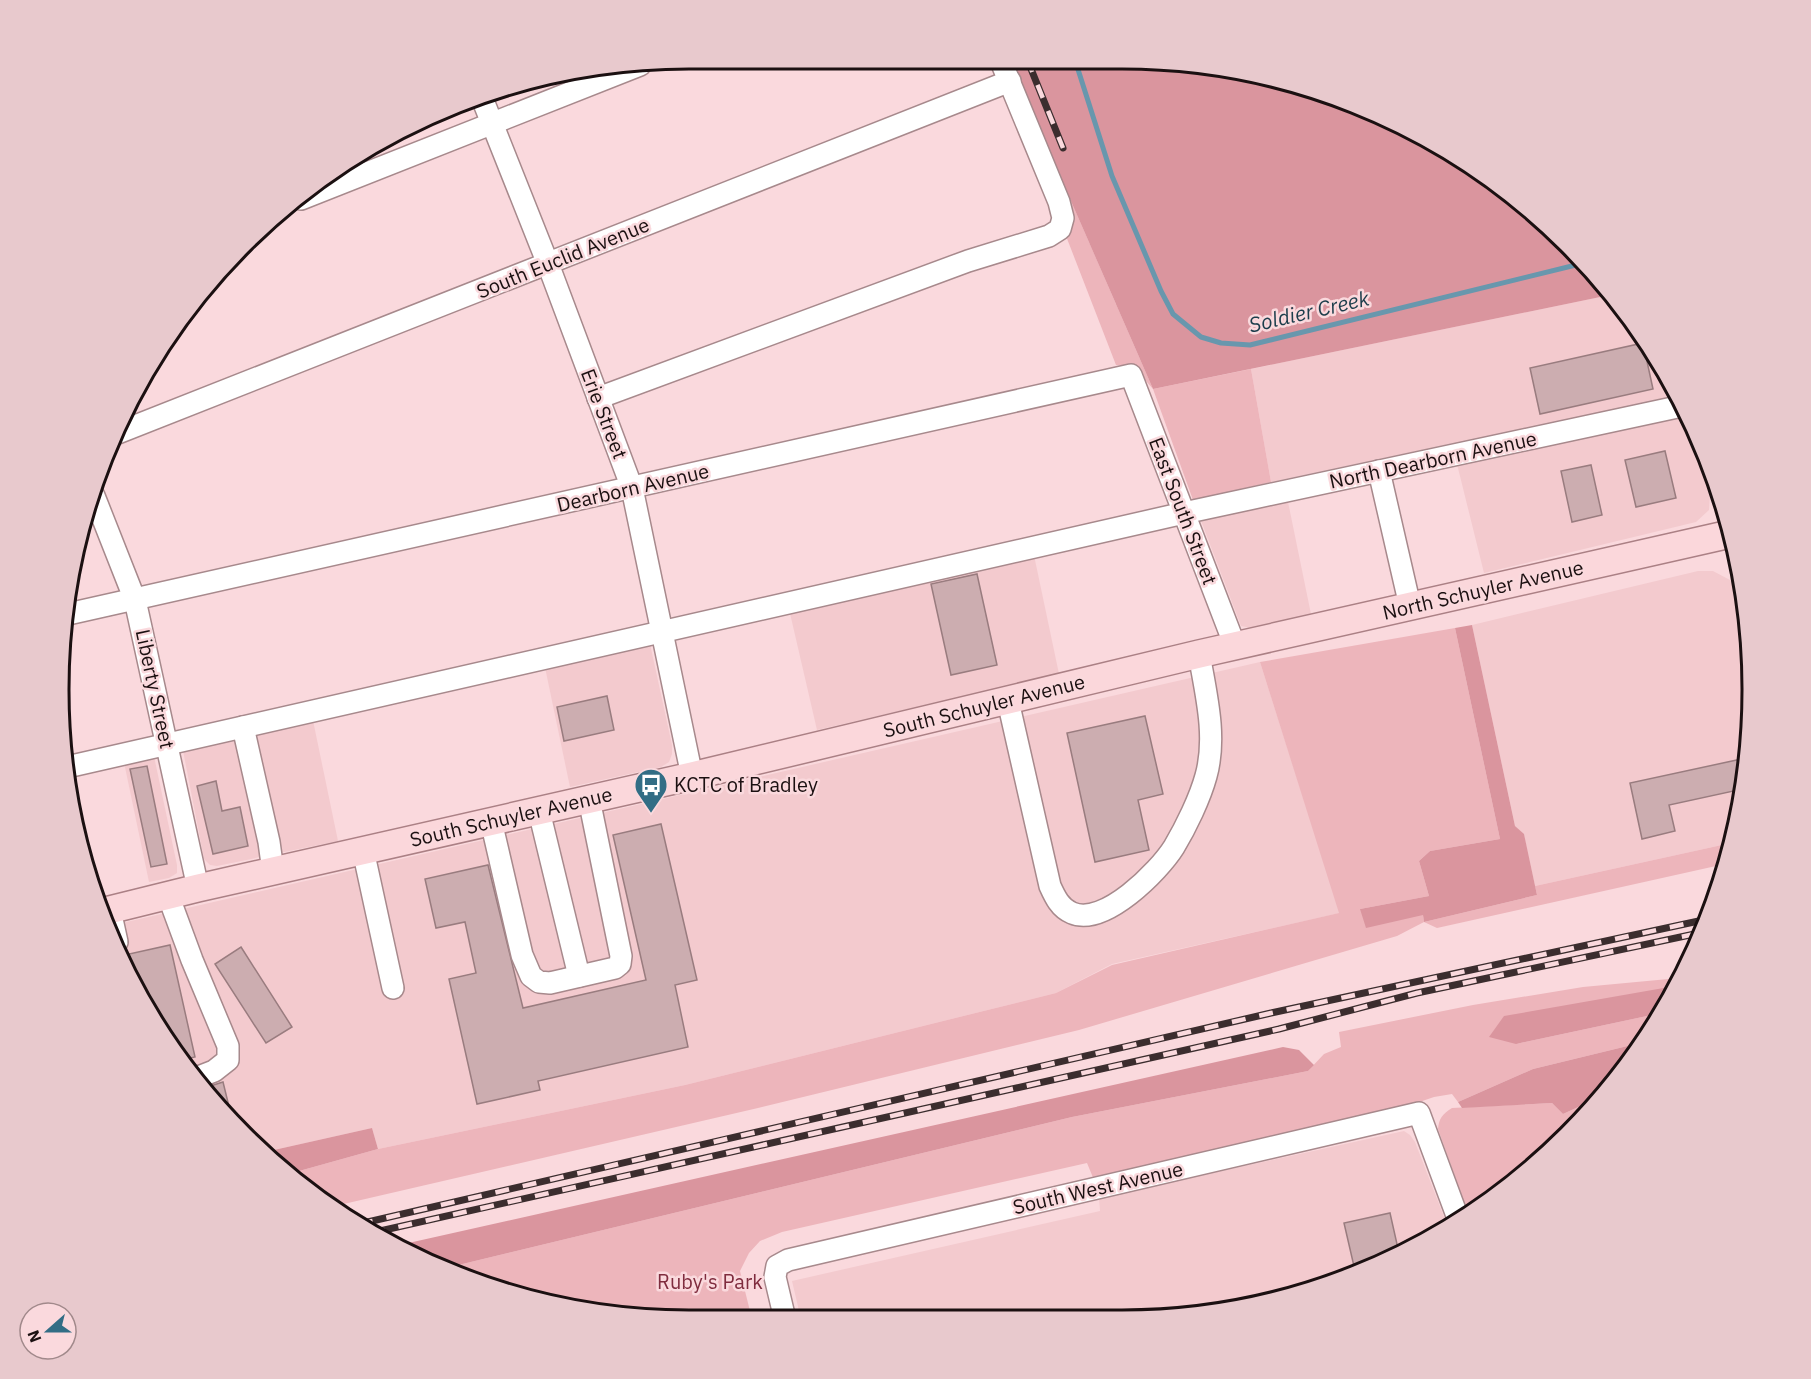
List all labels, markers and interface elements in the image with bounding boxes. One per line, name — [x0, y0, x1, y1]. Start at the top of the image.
street label: South Euclid Avenue — [472, 211, 653, 304]
water label: Soldier Creek — [1246, 283, 1373, 338]
street label: Erie Street — [575, 365, 634, 463]
street label: North Dearborn Avenue — [1327, 424, 1539, 495]
street label: East South Street — [1143, 433, 1224, 588]
street label: Dearborn Avenue — [554, 457, 712, 518]
street label: North Schuyler Avenue — [1380, 553, 1586, 626]
street label: Liberty Street — [130, 627, 181, 751]
street label: South Schuyler Avenue — [880, 667, 1088, 744]
bus stop icon: KCTC of Bradley — [633, 767, 669, 814]
place label: KCTC of Bradley — [674, 771, 818, 798]
street label: South Schuyler Avenue — [407, 780, 615, 853]
street label: South West Avenue — [1010, 1155, 1186, 1220]
park label: Ruby's Park — [657, 1268, 763, 1295]
north arrow — [18, 1301, 78, 1361]
text: N — [23, 1327, 45, 1345]

